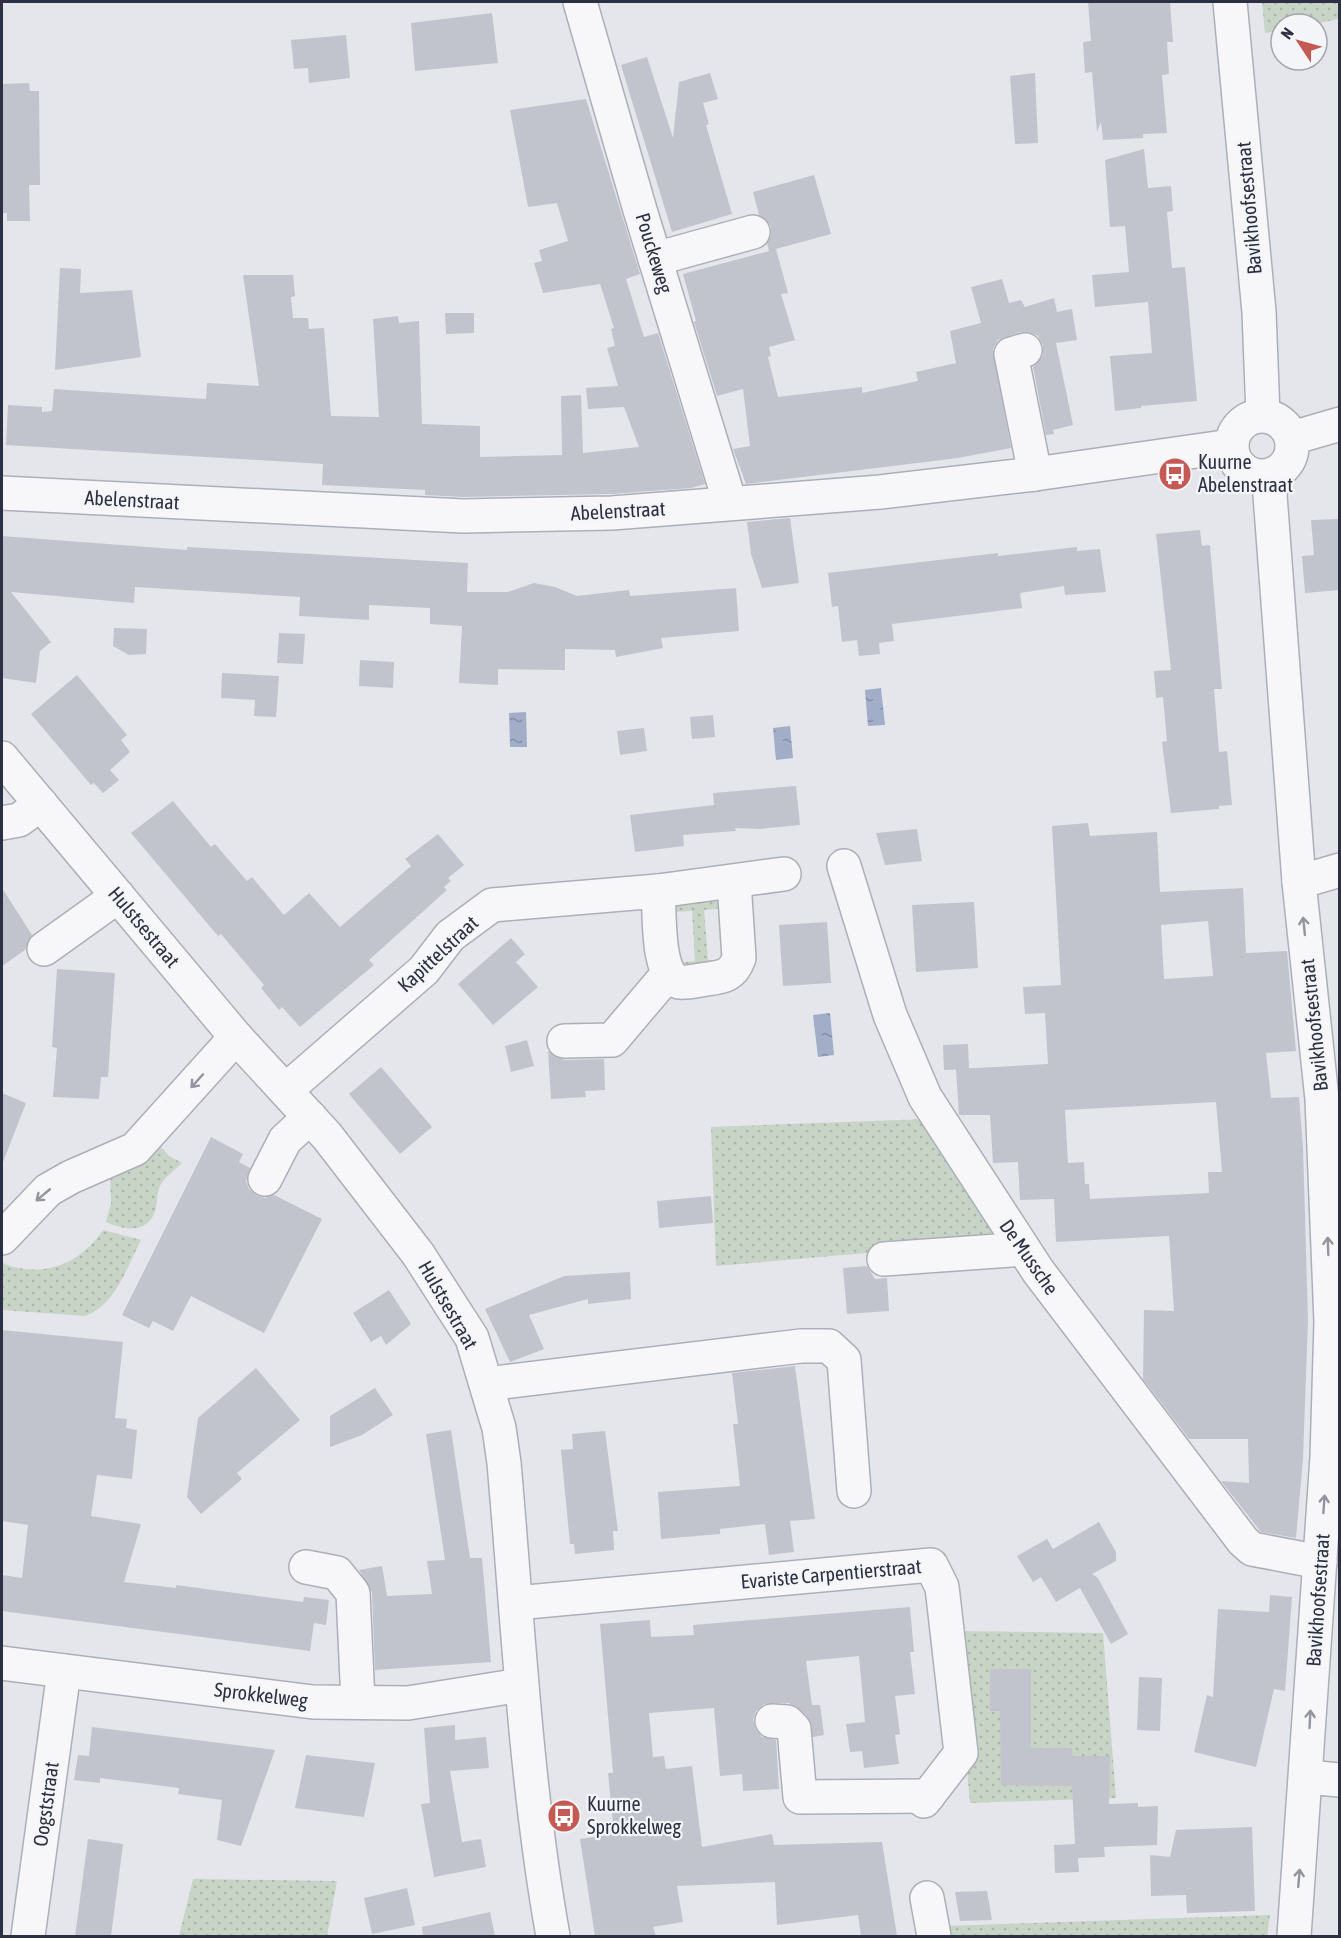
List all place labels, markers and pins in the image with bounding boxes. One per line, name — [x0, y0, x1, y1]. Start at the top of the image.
place label: Kuurne Abelenstraat — [1198, 450, 1293, 496]
bus stop icon: Kuurne Abelenstraat — [1157, 456, 1193, 492]
place label: Kuurne Sprokkelweg — [587, 1792, 681, 1838]
bus stop icon: Kuurne Sprokkelweg — [546, 1798, 582, 1834]

